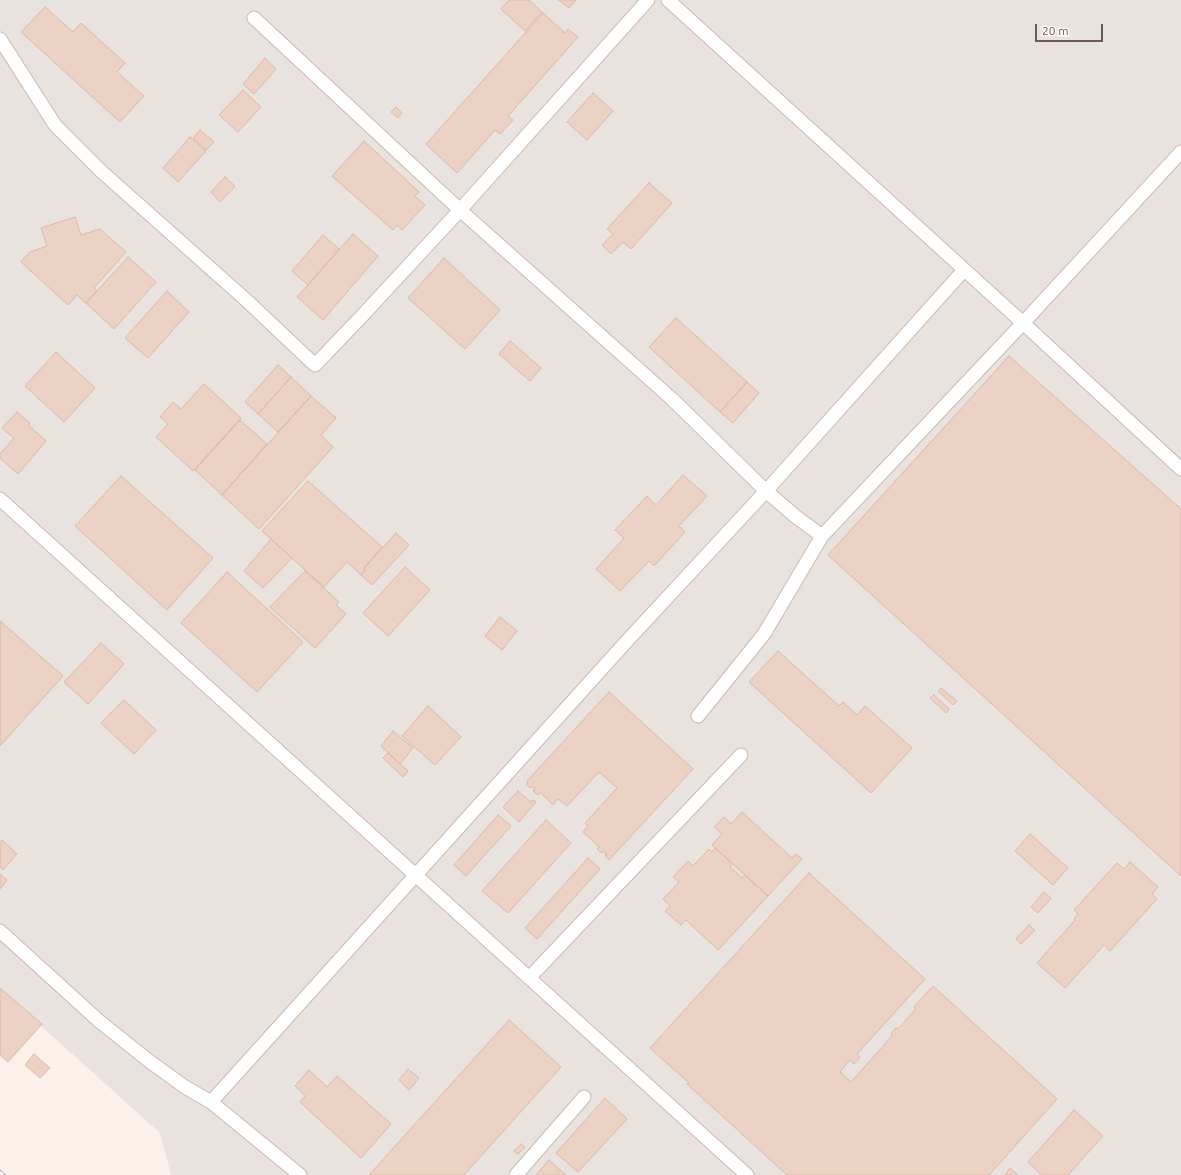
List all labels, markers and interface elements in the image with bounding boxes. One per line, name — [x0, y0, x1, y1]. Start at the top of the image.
scale bar — [1037, 16, 1105, 42]
text: 20 m — [1042, 24, 1069, 37]

